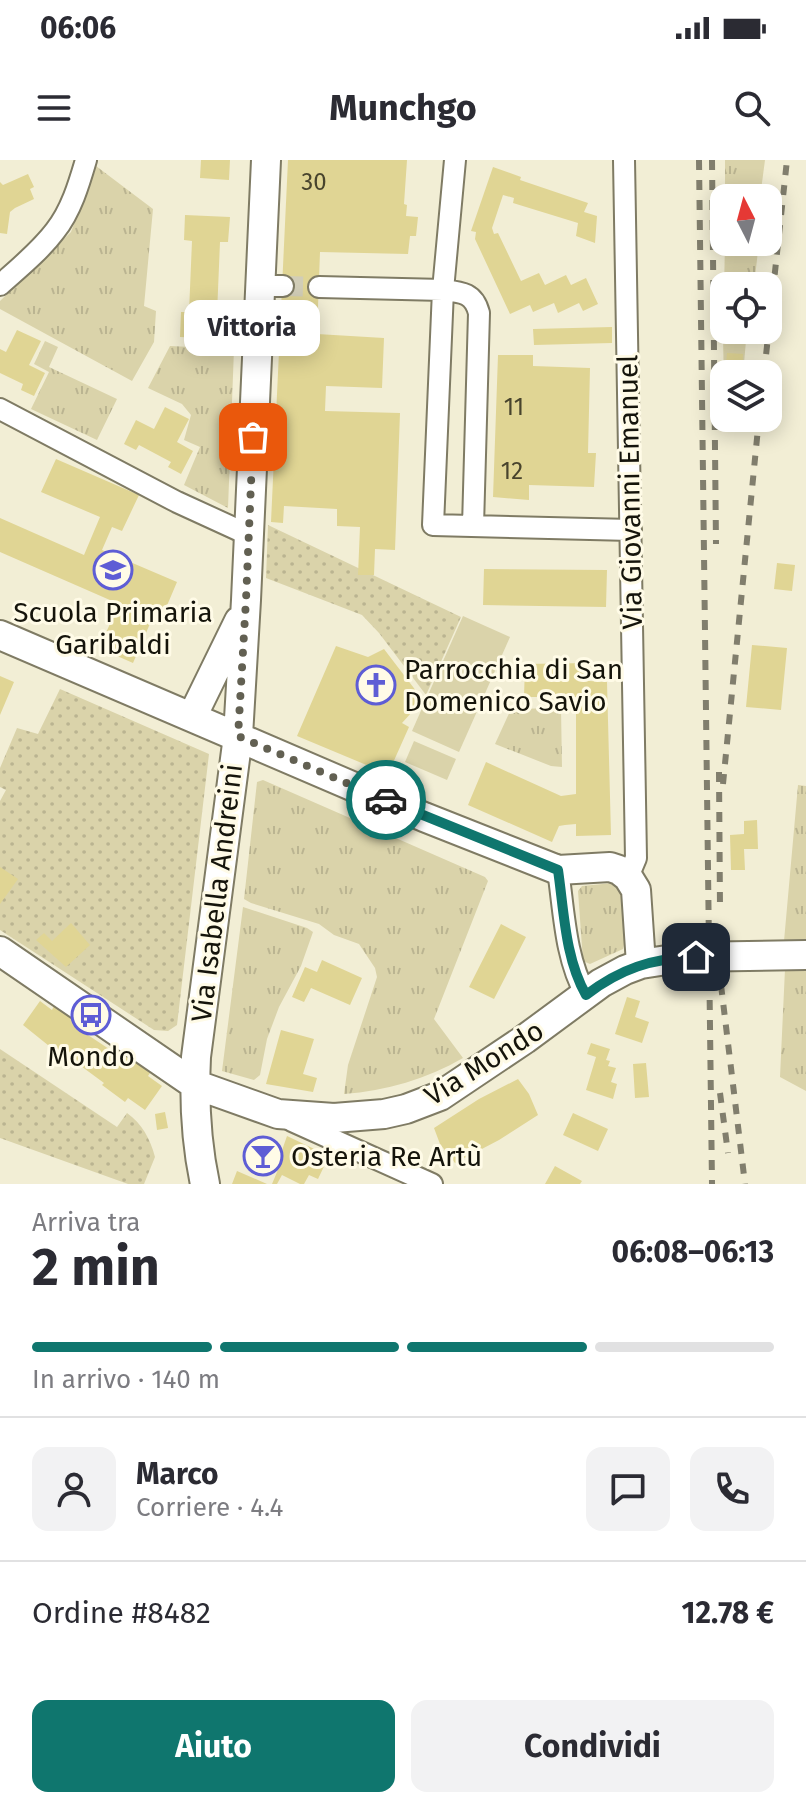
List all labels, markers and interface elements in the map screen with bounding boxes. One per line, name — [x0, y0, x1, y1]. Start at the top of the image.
text: 06:06 — [40, 10, 116, 46]
icon: menu — [32, 86, 76, 130]
text: Munchgo — [329, 86, 477, 130]
icon: search — [730, 86, 774, 130]
house number: 30 — [301, 168, 327, 196]
north arrow — [710, 184, 782, 256]
map controls — [710, 184, 782, 432]
button: locate — [710, 272, 782, 344]
callout: Vittoria — [185, 301, 321, 357]
text: Vittoria — [208, 312, 296, 343]
street label: Via Giovanni Emanuel — [611, 354, 649, 630]
button: layers — [710, 360, 782, 432]
house number: 11 — [504, 393, 524, 421]
pin — [219, 403, 287, 471]
icon: bag — [231, 415, 275, 459]
house number: 12 — [501, 457, 523, 485]
school or university icon: Scuola Primaria Garibaldi — [92, 549, 134, 591]
place label: Scuola Primaria Garibaldi — [13, 596, 213, 661]
place label: Parrocchia di San Domenico Savio — [404, 653, 623, 718]
church icon: Parrocchia di San Domenico Savio — [355, 664, 397, 706]
courier — [346, 760, 426, 840]
street label: Via Isabella Andreini — [185, 762, 249, 1024]
icon: car — [364, 778, 408, 822]
pin — [662, 923, 730, 991]
icon: home — [674, 935, 718, 979]
bus stop icon: Mondo — [70, 994, 112, 1036]
street label: Via Mondo — [419, 1014, 549, 1112]
place label: Mondo — [47, 1040, 135, 1073]
bar icon: Osteria Re Artù — [242, 1135, 284, 1177]
place label: Osteria Re Artù — [291, 1140, 482, 1173]
text: Arriva tra — [32, 1207, 140, 1238]
text: 06:08–06:13 — [612, 1234, 774, 1270]
text: 2 min — [32, 1236, 160, 1299]
text: In arrivo · 140 m — [32, 1364, 220, 1395]
button: person — [32, 1447, 116, 1531]
button: chat — [586, 1447, 670, 1531]
button: phone — [690, 1447, 774, 1531]
text: Marco — [136, 1456, 218, 1492]
text: Corriere · 4.4 — [136, 1492, 283, 1523]
text: Ordine #8482 — [32, 1595, 211, 1631]
text: 12.78 € — [682, 1595, 774, 1631]
button: Aiuto — [32, 1700, 395, 1792]
button: Condividi — [411, 1700, 774, 1792]

